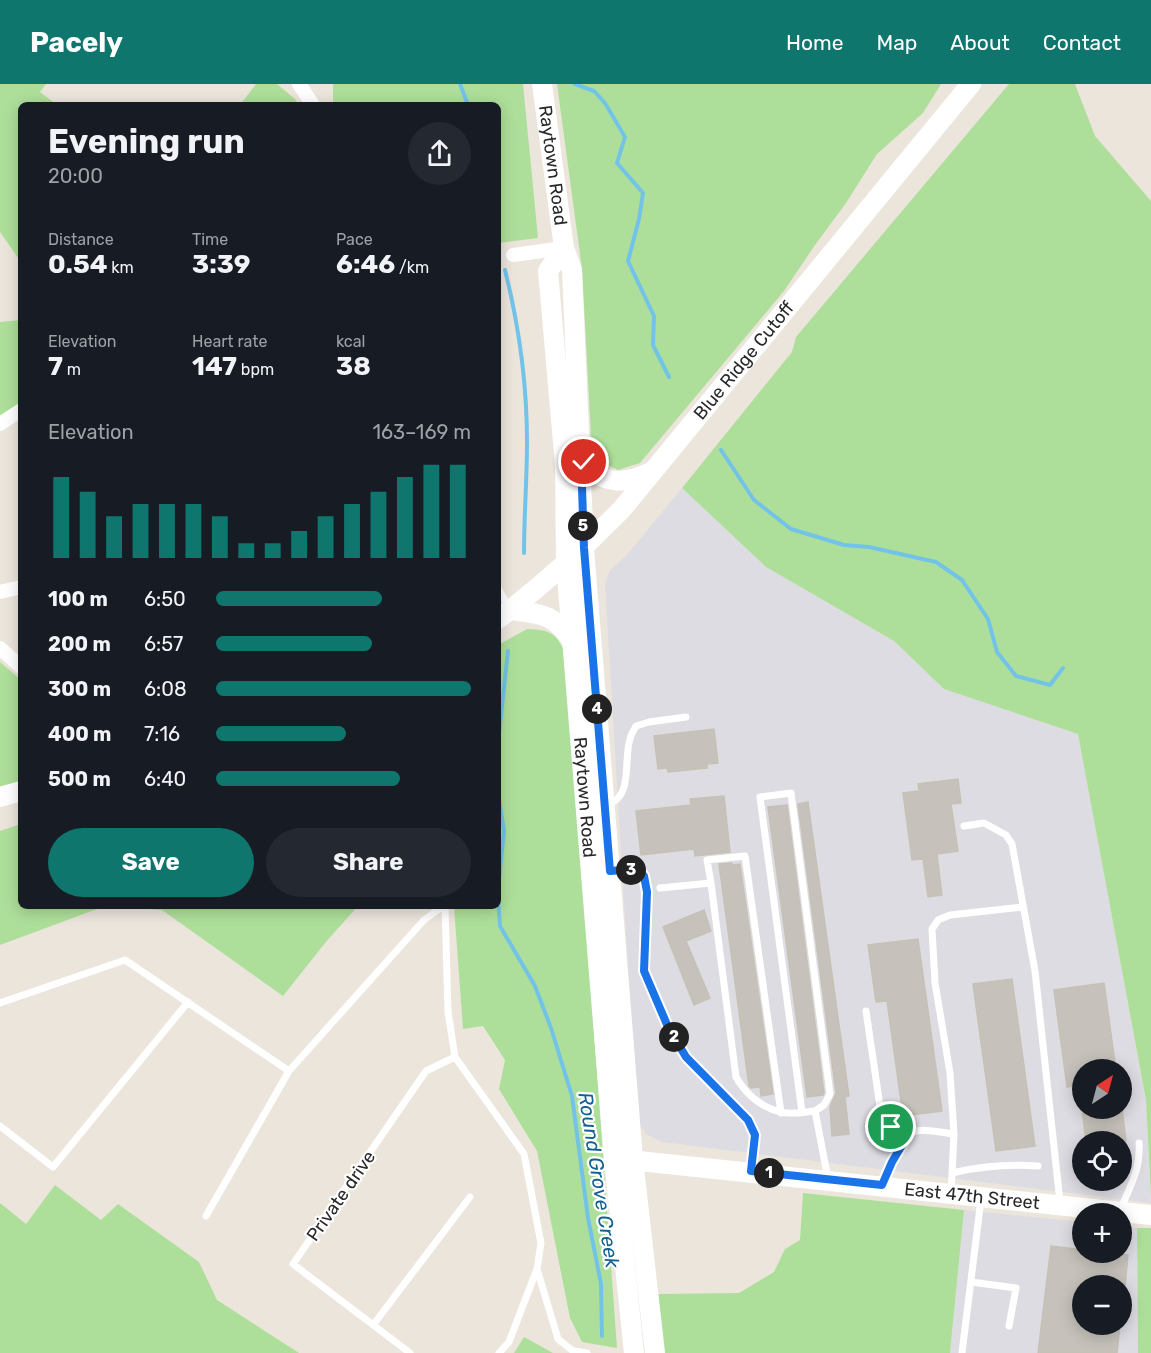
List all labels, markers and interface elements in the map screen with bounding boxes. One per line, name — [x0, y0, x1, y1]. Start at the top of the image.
text: Pacely — [30, 26, 123, 59]
text: Home — [786, 30, 843, 55]
text: Map — [876, 30, 917, 55]
text: About — [950, 30, 1010, 55]
text: Contact — [1043, 30, 1121, 55]
street label: Raytown Road — [534, 104, 572, 227]
text: Evening run — [48, 122, 245, 161]
button: share — [408, 122, 471, 185]
text: 20:00 — [48, 164, 103, 188]
text: Distance — [48, 230, 114, 249]
text: Time — [192, 230, 228, 249]
text: Pace — [336, 230, 373, 249]
text: 0.54 — [48, 249, 107, 280]
text: 3:39 — [192, 249, 251, 280]
text: 6:46 — [336, 249, 395, 280]
text: km — [107, 258, 134, 277]
text: /km — [395, 258, 429, 277]
street label: Blue Ridge Cutoff — [689, 297, 799, 424]
text: Elevation — [48, 332, 117, 351]
text: Heart rate — [192, 332, 267, 351]
text: kcal — [336, 332, 365, 351]
text: 7 — [48, 351, 63, 382]
text: 147 — [192, 351, 237, 382]
text: 38 — [336, 351, 371, 382]
text: m — [63, 360, 81, 379]
text: bpm — [237, 360, 274, 379]
text: Elevation — [48, 420, 134, 444]
text: 163–169 m — [372, 420, 471, 444]
pin — [558, 436, 609, 487]
icon: check — [567, 445, 600, 478]
pin: 5 — [568, 511, 598, 541]
text: 5 — [578, 516, 588, 535]
text: 100 m — [48, 587, 108, 611]
text: 6:50 — [144, 587, 186, 611]
text: 200 m — [48, 632, 111, 656]
text: 6:57 — [144, 632, 183, 656]
text: 300 m — [48, 677, 111, 701]
text: 6:08 — [144, 677, 187, 701]
pin: 4 — [582, 694, 612, 724]
text: 4 — [592, 699, 602, 718]
text: 400 m — [48, 722, 111, 746]
text: 7:16 — [144, 722, 180, 746]
street label: Raytown Road — [569, 736, 601, 859]
text: 500 m — [48, 767, 111, 791]
text: 6:40 — [144, 767, 186, 791]
button: Save — [48, 828, 254, 897]
button: Share — [266, 828, 471, 897]
pin: 3 — [616, 855, 646, 885]
text: 3 — [626, 860, 636, 879]
pin: 2 — [659, 1022, 689, 1052]
text: 2 — [669, 1027, 679, 1046]
north arrow — [1072, 1059, 1132, 1119]
map controls — [1072, 1059, 1132, 1335]
water label: Round Grove Creek — [573, 1090, 625, 1270]
pin — [865, 1101, 916, 1152]
icon: arrive — [874, 1110, 907, 1143]
button: locate — [1072, 1131, 1132, 1191]
street label: Private drive — [302, 1147, 380, 1245]
pin: 1 — [754, 1158, 784, 1188]
text: 1 — [765, 1163, 773, 1182]
street label: East 47th Street — [903, 1178, 1041, 1214]
button: + — [1072, 1203, 1132, 1263]
button: − — [1072, 1275, 1132, 1335]

